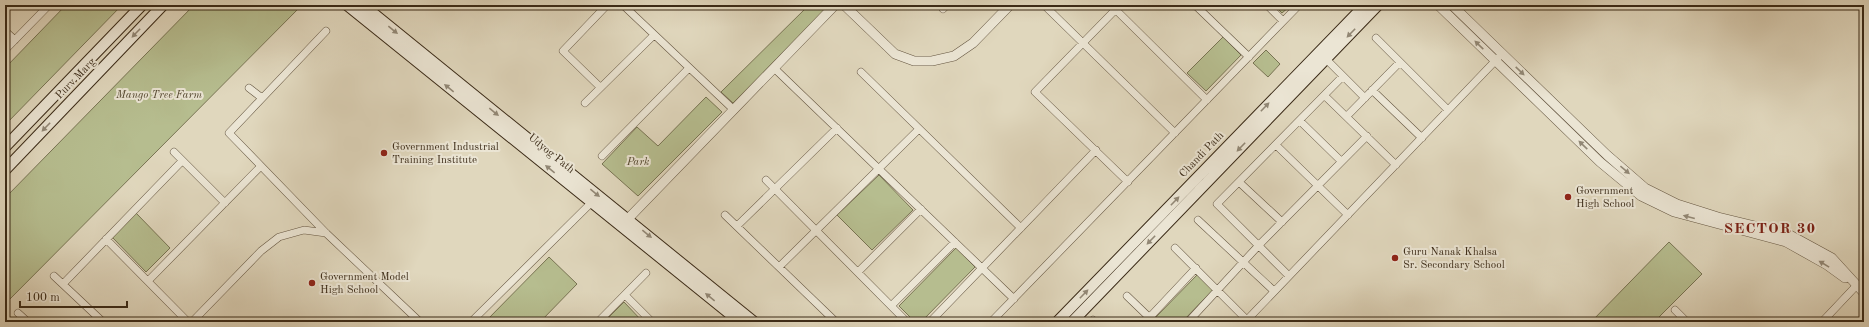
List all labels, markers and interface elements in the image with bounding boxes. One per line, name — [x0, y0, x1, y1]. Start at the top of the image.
one-way arrow — [388, 25, 399, 34]
one-way arrow — [132, 28, 141, 38]
one-way arrow — [1346, 28, 1356, 38]
one-way arrow — [1474, 40, 1484, 50]
street label: Purv Marg — [54, 56, 98, 101]
one-way arrow — [1515, 66, 1525, 76]
one-way arrow — [444, 83, 455, 92]
park label: Mango Tree Farm — [115, 90, 202, 101]
one-way arrow — [1260, 102, 1270, 112]
one-way arrow — [489, 107, 500, 116]
one-way arrow — [41, 122, 51, 132]
street label: Chandi Path — [1178, 130, 1226, 180]
street label: Udyog Path — [526, 132, 576, 176]
one-way arrow — [1578, 140, 1588, 149]
place label: Government Industrial Training Institute — [392, 142, 499, 166]
one-way arrow — [1237, 142, 1246, 152]
marker: Government Industrial Training Institute — [379, 148, 389, 158]
park label: Park — [626, 157, 650, 168]
one-way arrow — [545, 165, 556, 174]
one-way arrow — [1619, 166, 1630, 175]
place label: Government High School — [1576, 186, 1634, 210]
one-way arrow — [590, 189, 600, 198]
marker: Government High School — [1563, 192, 1573, 202]
one-way arrow — [1170, 196, 1180, 206]
one-way arrow — [1682, 213, 1695, 219]
district label: SECTOR 30 — [1724, 222, 1816, 237]
one-way arrow — [641, 230, 652, 239]
one-way arrow — [1146, 235, 1156, 245]
place label: Guru Nanak Khalsa Sr. Secondary School — [1403, 247, 1505, 271]
marker: Guru Nanak Khalsa Sr. Secondary School — [1390, 253, 1400, 263]
one-way arrow — [1818, 260, 1830, 267]
place label: Government Model High School — [320, 272, 409, 296]
marker: Government Model High School — [307, 278, 317, 288]
scale bar — [20, 283, 127, 309]
one-way arrow — [1079, 289, 1089, 299]
text: 100 m — [26, 292, 60, 304]
one-way arrow — [704, 293, 715, 302]

